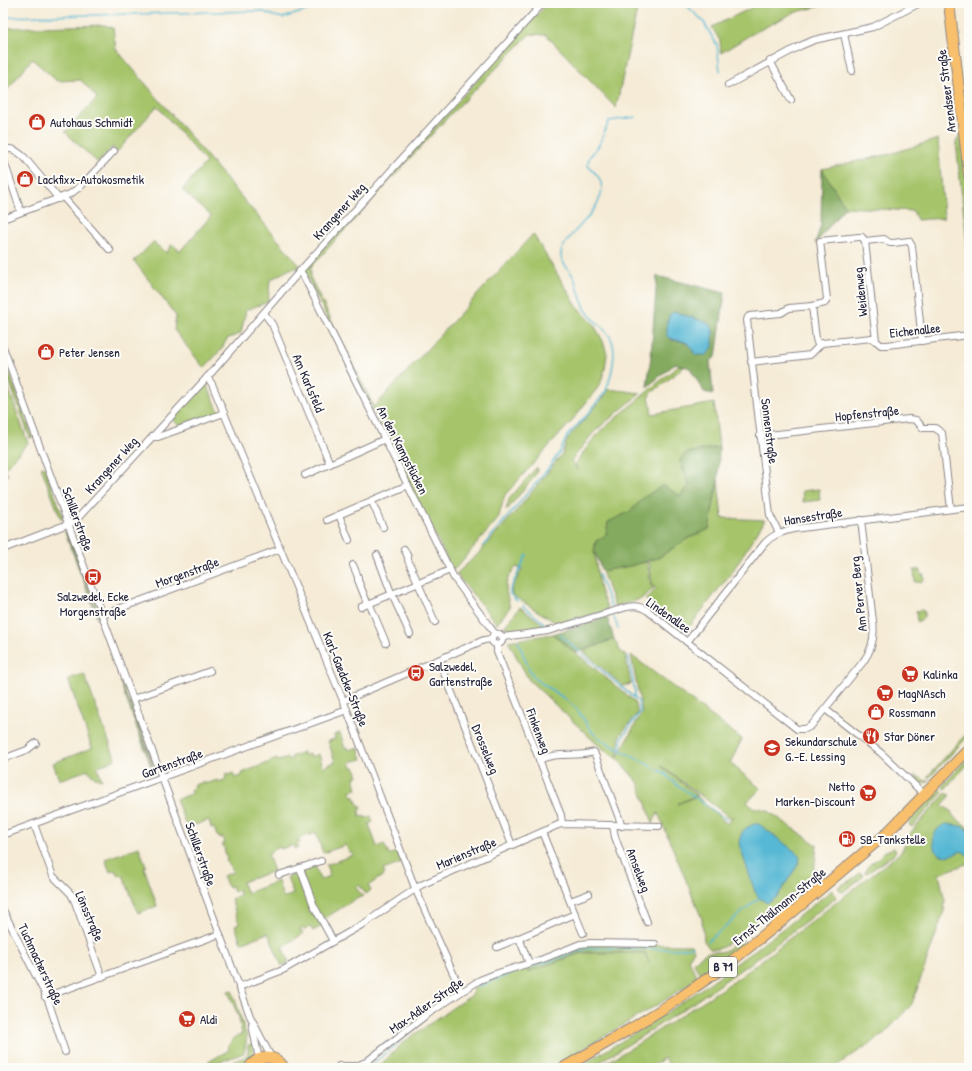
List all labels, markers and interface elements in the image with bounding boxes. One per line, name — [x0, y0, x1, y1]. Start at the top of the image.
street label: Arendseer Straße — [932, 49, 960, 133]
shop icon: Autohaus Schmidt — [27, 112, 47, 132]
place label: Autohaus Schmidt — [50, 113, 133, 131]
shop icon: Lackfixx-Autokosmetik — [15, 169, 35, 189]
place label: Lackfixx-Autokosmetik — [38, 170, 145, 188]
street label: Krangener Weg — [308, 178, 370, 244]
street label: Weidenweg — [848, 266, 872, 317]
street label: Eichenallee — [889, 318, 941, 342]
shop icon: Peter Jensen — [36, 342, 56, 362]
place label: Peter Jensen — [59, 343, 120, 361]
street label: Am Karlsfeld — [289, 351, 329, 415]
street label: Sonnenstraße — [757, 397, 783, 465]
street label: Hopfenstraße — [834, 401, 900, 425]
street label: An den Kampstücken — [373, 403, 433, 497]
street label: Krangener Weg — [80, 432, 142, 498]
street label: Schillerstraße — [58, 485, 98, 553]
street label: Hansestraße — [783, 503, 843, 529]
street label: Morgenstraße — [153, 552, 221, 592]
street label: Am Perver Berg — [845, 555, 871, 632]
bus stop icon: Salzwedel, Ecke Morgenstraße — [83, 567, 103, 587]
place label: Salzwedel, Ecke Morgenstraße — [57, 587, 129, 620]
street label: Lindenallee — [643, 593, 695, 637]
street label: Karl-Gaedcke-Straße — [319, 629, 373, 729]
place label: Salzwedel, Gartenstraße — [429, 657, 493, 690]
bus stop icon: Salzwedel, Gartenstraße — [406, 663, 426, 683]
supermarket icon: Kalinka — [900, 664, 920, 684]
place label: Kalinka — [923, 665, 958, 683]
supermarket icon: MagNAsch — [875, 683, 895, 703]
place label: MagNAsch — [898, 684, 946, 702]
shop icon: Rossmann — [866, 702, 886, 722]
place label: Rossmann — [889, 703, 936, 721]
street label: Finkenweg — [522, 705, 556, 756]
street label: Drosselweg — [468, 722, 504, 777]
restaurant icon: Star Döner — [861, 726, 881, 746]
place label: Star Döner — [884, 727, 935, 745]
place label: Sekundarschule G.-E. Lessing — [785, 732, 857, 765]
school or university icon: Sekundarschule G.-E. Lessing — [762, 738, 782, 758]
street label: Gartenstraße — [139, 744, 205, 782]
place label: Netto Marken-Discount — [776, 777, 856, 810]
supermarket icon: Netto Marken-Discount — [858, 783, 878, 803]
street label: Schillerstraße — [181, 820, 221, 888]
fuel station icon: SB-Tankstelle — [837, 829, 857, 849]
place label: SB-Tankstelle — [860, 830, 926, 848]
street label: Marienstraße — [433, 832, 499, 874]
street label: Amselweg — [622, 845, 656, 895]
street label: Ernst-Thälmann-Straße — [729, 863, 829, 949]
street label: Lönsstraße — [71, 888, 109, 944]
street label: Tuchmacherstraße — [14, 920, 68, 1008]
road number: B 71 — [709, 957, 737, 977]
street label: Max-Adler-Straße — [385, 973, 467, 1037]
supermarket icon: Aldi — [177, 1009, 197, 1029]
place label: Aldi — [200, 1010, 218, 1028]

